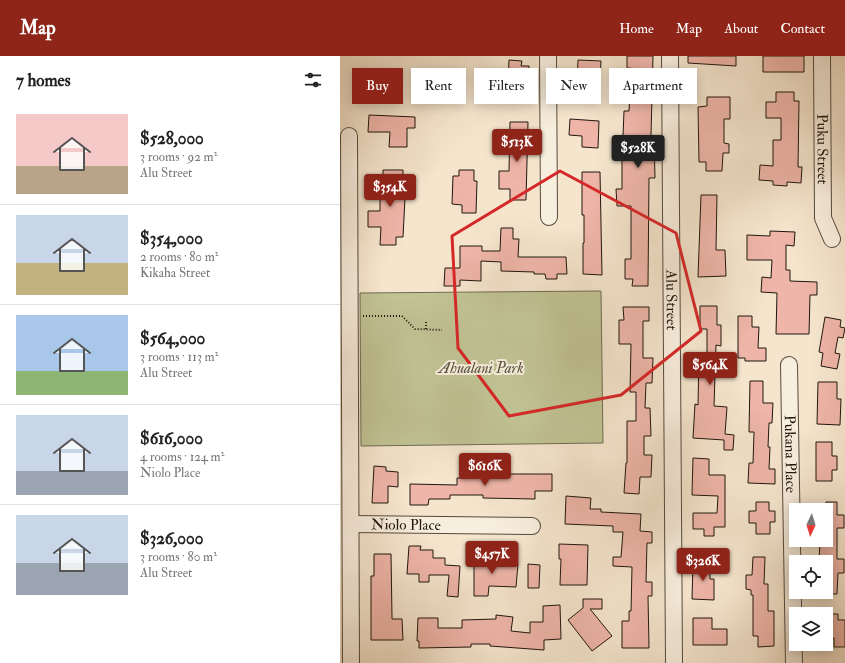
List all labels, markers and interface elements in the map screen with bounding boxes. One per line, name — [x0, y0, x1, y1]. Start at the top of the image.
text: Map — [20, 16, 56, 40]
text: Home — [619, 20, 654, 37]
text: Map — [676, 20, 702, 37]
text: About — [724, 20, 758, 37]
text: Contact — [780, 20, 825, 37]
chip: Buy — [352, 68, 403, 104]
chip: Rent — [411, 68, 466, 104]
chip: Filters — [474, 68, 538, 104]
chip: New — [546, 68, 601, 104]
chip: Apartment — [609, 68, 697, 104]
icon: filters — [302, 69, 324, 91]
text: 7 homes — [16, 70, 71, 91]
street label: Puku Street — [812, 114, 832, 185]
text: $528,000 — [140, 128, 204, 149]
pin: $513K — [489, 129, 545, 163]
icon: home — [48, 130, 96, 178]
text: $513K — [501, 134, 533, 150]
pin: $528K — [610, 135, 666, 169]
text: $528K — [621, 140, 655, 156]
text: 3 rooms · 92 m² — [140, 149, 217, 165]
text: Alu Street — [140, 165, 192, 181]
pin: $354K — [362, 174, 418, 208]
text: $354K — [373, 179, 407, 195]
text: $354,000 — [140, 228, 203, 249]
icon: home — [48, 231, 96, 279]
text: 2 rooms · 80 m² — [140, 249, 218, 265]
text: Kikaha Street — [140, 265, 210, 281]
street label: Alu Street — [661, 269, 681, 330]
text: $564,000 — [140, 328, 205, 349]
icon: home — [48, 331, 96, 379]
text: 3 rooms · 113 m² — [140, 349, 218, 365]
pin: $564K — [682, 352, 738, 386]
text: $564K — [692, 357, 728, 373]
park label: Ahualani Park — [437, 359, 523, 378]
text: Alu Street — [140, 365, 192, 381]
street label: Pukana Place — [780, 415, 800, 493]
text: $616,000 — [140, 428, 203, 449]
icon: home — [48, 431, 96, 479]
text: 4 rooms · 124 m² — [140, 449, 224, 465]
pin: $616K — [457, 453, 513, 487]
text: $616K — [468, 458, 502, 474]
text: Niolo Place — [140, 465, 200, 481]
north arrow — [789, 503, 833, 547]
map controls — [789, 503, 833, 651]
street label: Niolo Place — [371, 515, 441, 535]
text: $326,000 — [140, 528, 204, 549]
icon: home — [48, 531, 96, 579]
pin: $457K — [464, 541, 520, 575]
text: $457K — [474, 546, 510, 562]
pin: $326K — [675, 548, 731, 582]
text: 3 rooms · 80 m² — [140, 549, 217, 565]
text: $326K — [686, 553, 720, 569]
button: locate — [789, 555, 833, 599]
text: Alu Street — [140, 565, 192, 581]
button: layers — [789, 607, 833, 651]

